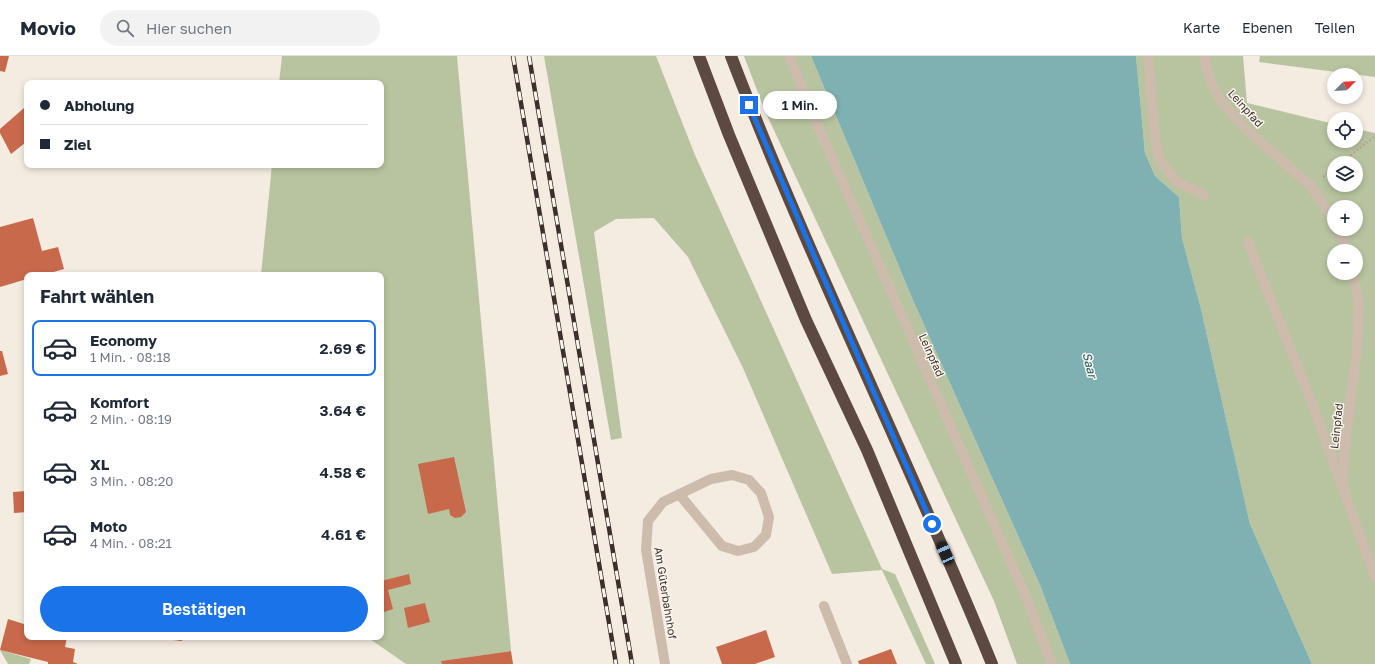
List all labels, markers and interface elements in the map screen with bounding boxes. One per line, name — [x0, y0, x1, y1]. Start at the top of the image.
search box — [100, 10, 380, 46]
text: Movio — [20, 16, 76, 39]
icon: search — [114, 17, 136, 39]
text: Hier suchen — [146, 19, 232, 37]
text: Karte — [1183, 19, 1220, 36]
text: Ebenen — [1242, 19, 1293, 36]
text: Teilen — [1315, 19, 1355, 36]
north arrow — [1327, 68, 1363, 104]
map controls — [1327, 68, 1363, 280]
street label: Leinpfad — [1226, 87, 1266, 129]
callout: 1 Min. — [763, 91, 837, 119]
text: Abholung — [64, 96, 134, 114]
route end — [740, 96, 758, 114]
text: 1 Min. — [782, 97, 818, 113]
button: locate — [1327, 112, 1363, 148]
text: Ziel — [64, 135, 91, 153]
button: layers — [1327, 156, 1363, 192]
button: + — [1327, 200, 1363, 236]
button: − — [1327, 244, 1363, 280]
text: Fahrt wählen — [40, 285, 154, 307]
icon: car — [42, 330, 78, 366]
text: Economy — [90, 331, 157, 349]
street label: Leinpfad — [917, 331, 947, 379]
text: 2.69 € — [320, 339, 366, 357]
text: 1 Min. · 08:18 — [90, 349, 171, 365]
water label: Saar — [1080, 351, 1101, 382]
icon: car — [42, 392, 78, 428]
text: Komfort — [90, 393, 149, 411]
text: 3.64 € — [319, 401, 366, 419]
street label: Leinpfad — [1327, 403, 1345, 449]
text: 2 Min. · 08:19 — [90, 411, 172, 427]
icon: car — [42, 454, 78, 490]
text: XL — [90, 455, 109, 473]
text: 4.58 € — [319, 463, 366, 481]
text: 3 Min. · 08:20 — [90, 473, 173, 489]
route start — [923, 515, 941, 533]
icon: car — [42, 516, 78, 552]
text: Moto — [90, 517, 127, 535]
text: 4.61 € — [321, 525, 366, 543]
text: 4 Min. · 08:21 — [90, 535, 172, 551]
car — [935, 540, 955, 566]
street label: Am Güterbahnhof — [652, 546, 680, 640]
button: Bestätigen — [40, 586, 368, 632]

